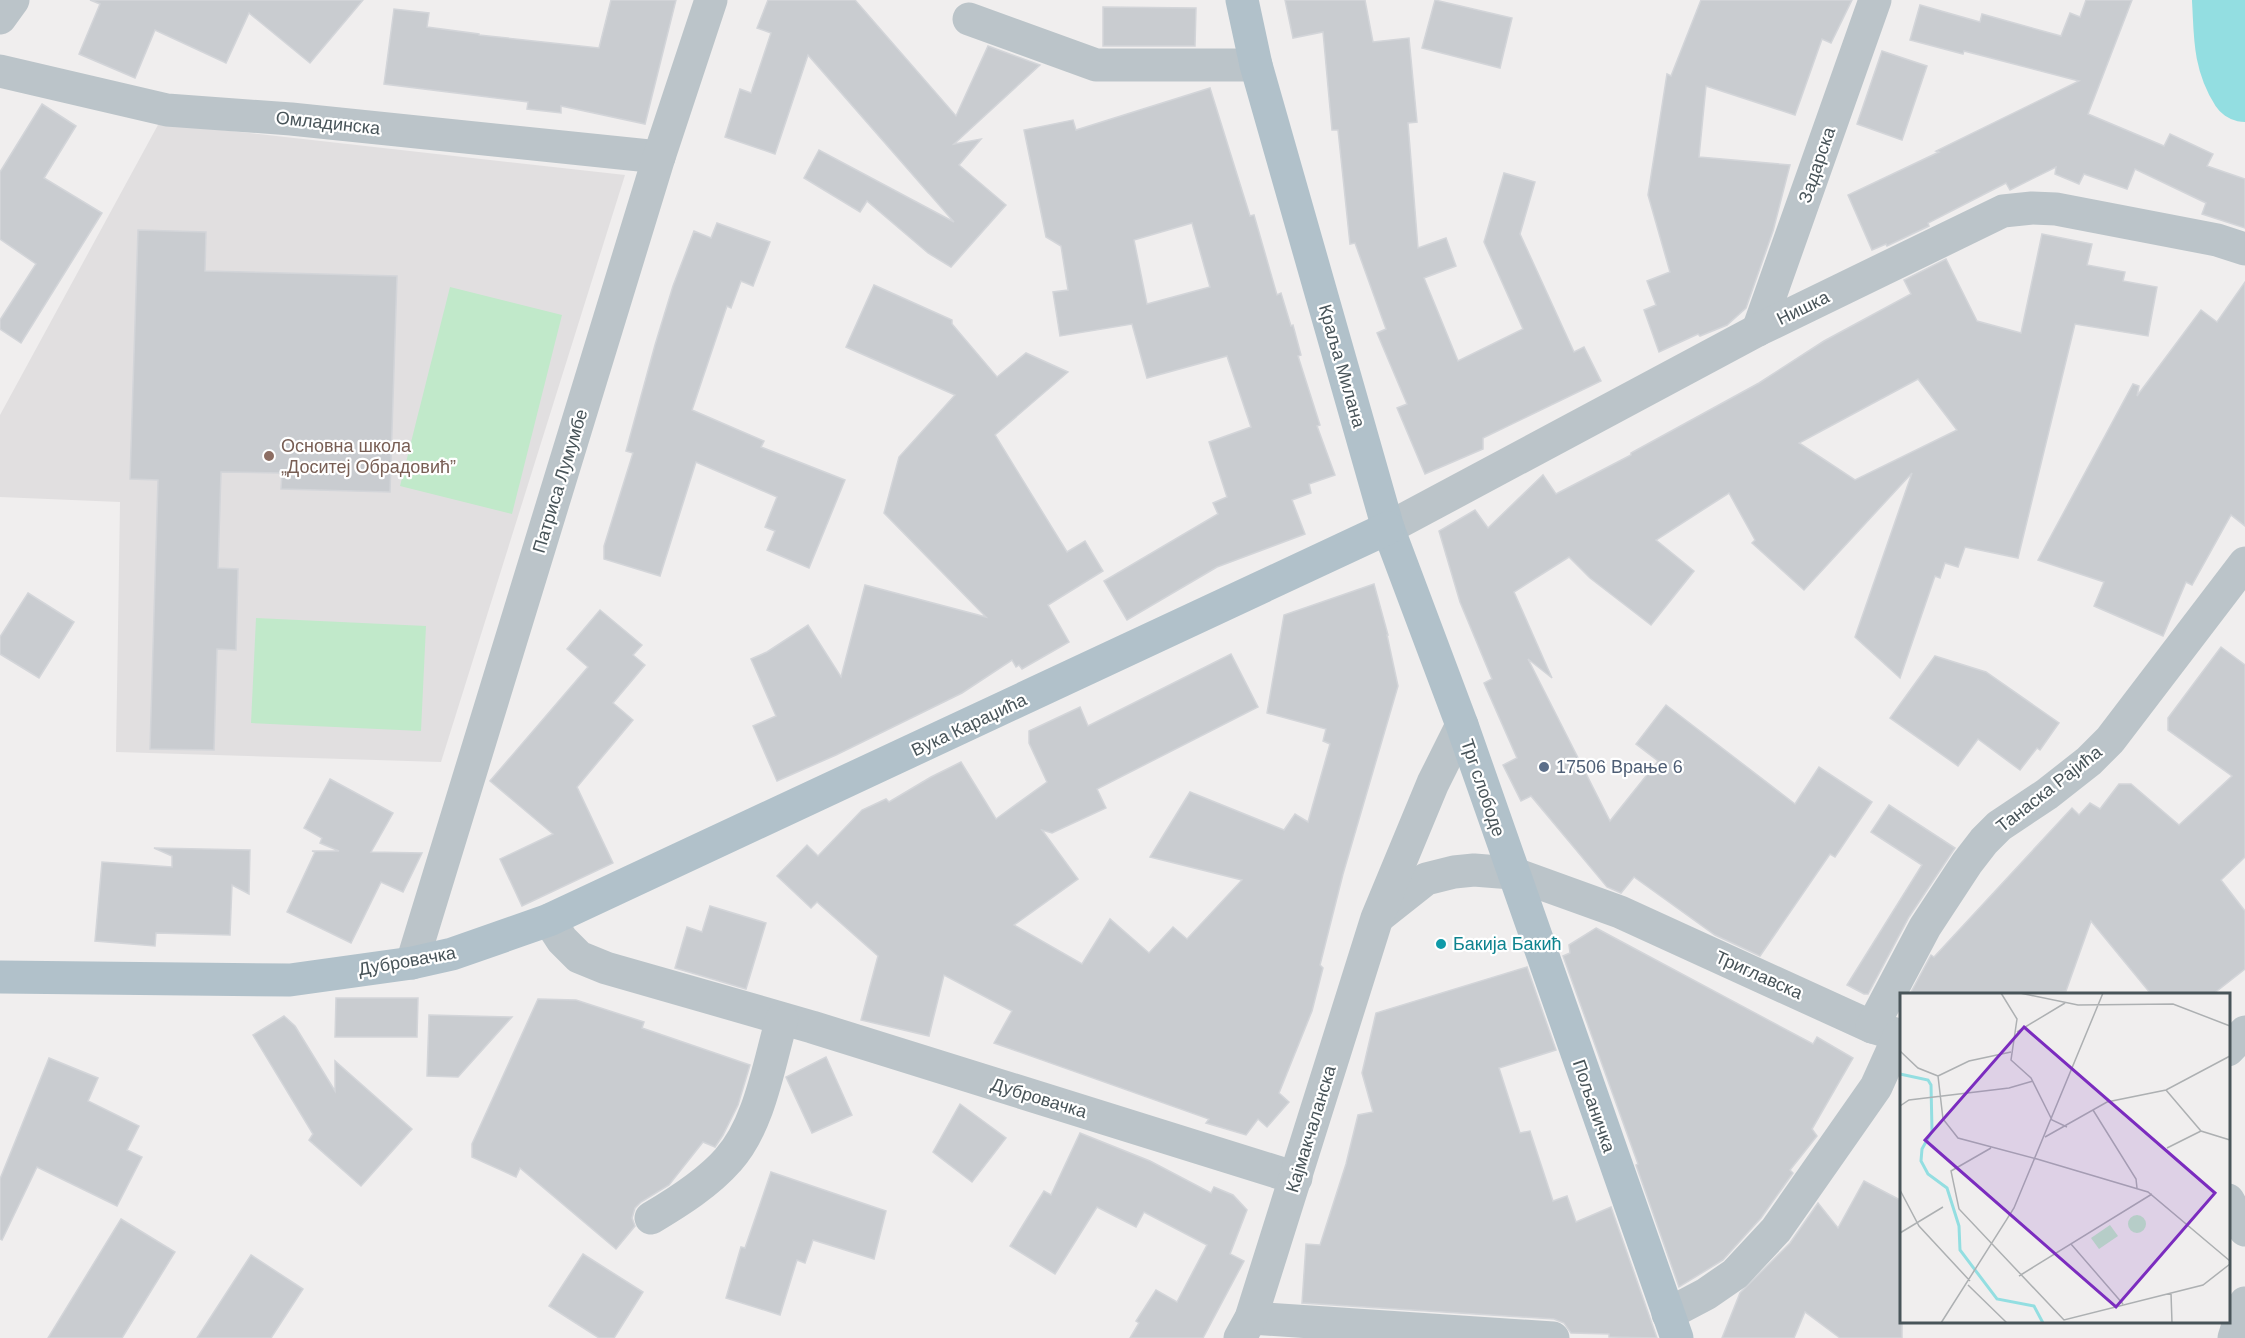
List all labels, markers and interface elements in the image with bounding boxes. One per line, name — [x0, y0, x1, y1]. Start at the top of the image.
street label: Омладинска — [275, 108, 382, 139]
street label: Задарска — [1795, 124, 1840, 205]
street label: Нишка — [1774, 286, 1833, 329]
street label: Краља Милана — [1315, 302, 1369, 431]
street label: Патриса Лумумбе — [529, 407, 591, 555]
place label: Основна школа „Доситеј Обрадовић” — [281, 436, 456, 477]
marker: Основна школа „Доситеј Обрадовић” — [262, 449, 276, 463]
street label: Вука Караџића — [908, 689, 1031, 760]
street label: Трг слободе — [1457, 737, 1509, 839]
street label: Танаска Рајића — [1992, 741, 2106, 836]
place label: 17506 Врање 6 — [1556, 757, 1683, 777]
marker: 17506 Врање 6 — [1537, 760, 1551, 774]
place label: Бакија Бакић — [1453, 934, 1562, 954]
marker: Бакија Бакић — [1434, 937, 1448, 951]
street label: Дубровачка — [357, 942, 458, 979]
street label: Триглавска — [1712, 947, 1807, 1004]
inset map — [1900, 993, 2230, 1323]
street label: Пољаничка — [1569, 1057, 1620, 1156]
street label: Кајмакчаланска — [1282, 1062, 1340, 1195]
street label: Дубровачка — [989, 1074, 1090, 1122]

